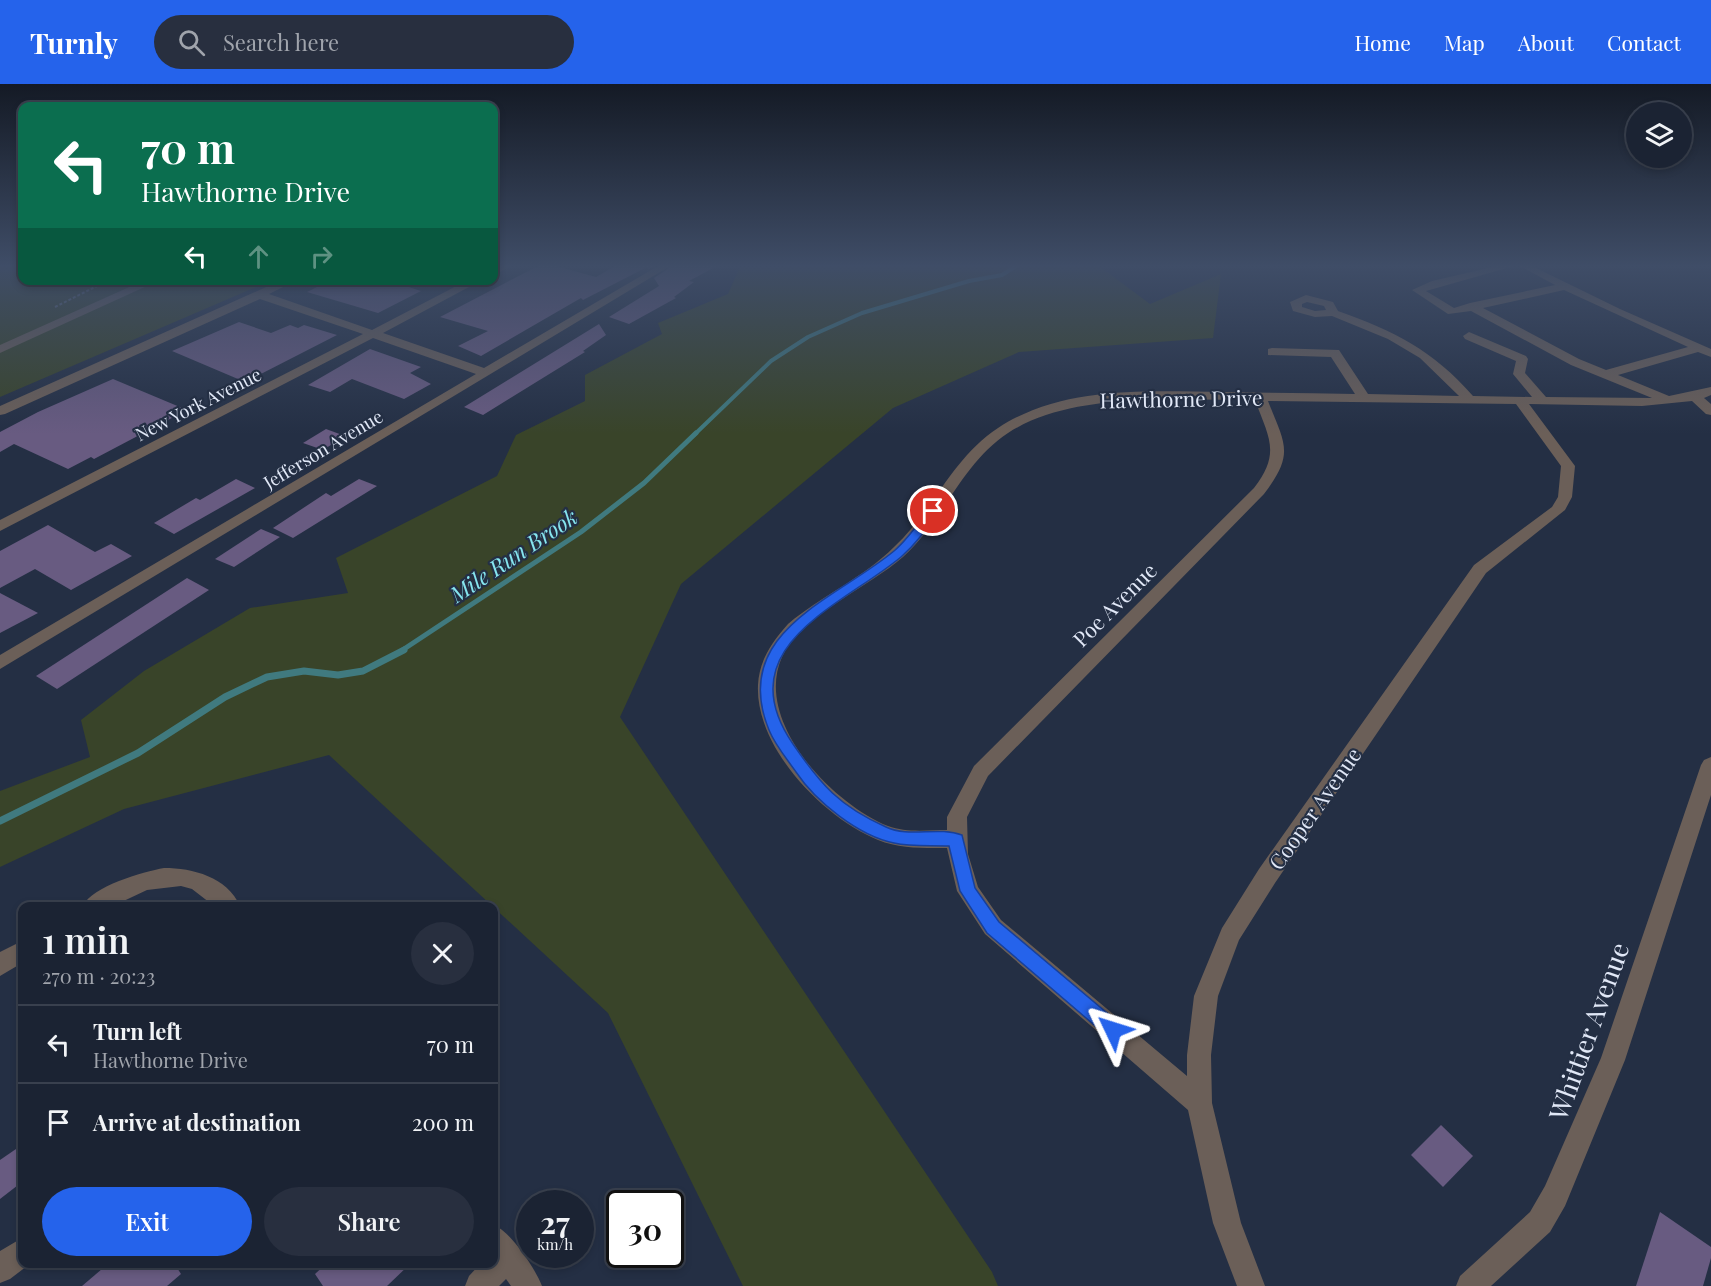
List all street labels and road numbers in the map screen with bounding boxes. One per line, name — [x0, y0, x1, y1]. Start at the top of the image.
street label: New York Avenue — [131, 362, 265, 446]
street label: Hawthorne Drive — [1099, 383, 1263, 413]
street label: Jefferson Avenue — [258, 404, 387, 495]
street label: Poe Avenue — [1066, 556, 1162, 652]
street label: Cooper Avenue — [1262, 741, 1366, 875]
street label: Whittier Avenue — [1539, 937, 1636, 1126]

